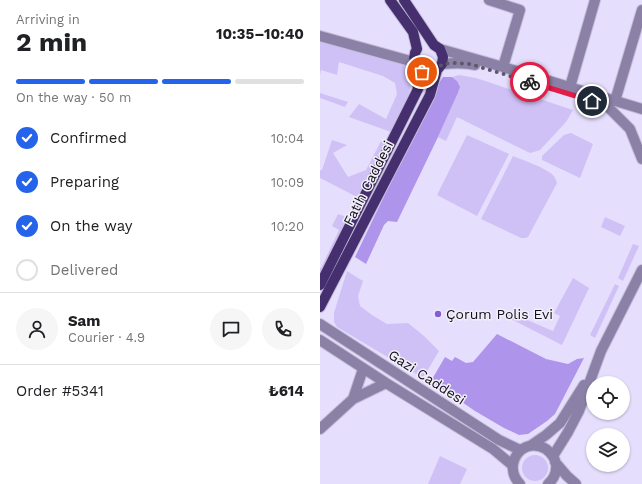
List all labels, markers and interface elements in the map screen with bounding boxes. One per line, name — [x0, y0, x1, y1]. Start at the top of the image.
text: Arriving in — [16, 12, 80, 27]
text: 10:35–10:40 — [216, 25, 304, 43]
text: 2 min — [16, 27, 87, 57]
pin — [405, 55, 439, 89]
icon: bag — [411, 61, 433, 83]
courier — [510, 62, 550, 102]
icon: bike — [519, 71, 541, 93]
pin — [575, 84, 609, 118]
text: On the way · 50 m — [16, 90, 131, 105]
icon: home — [581, 90, 603, 112]
icon: check — [16, 127, 38, 149]
text: Confirmed — [50, 129, 127, 147]
text: 10:04 — [271, 131, 304, 146]
street label: Fatih Caddesi — [340, 138, 396, 228]
icon: check — [16, 171, 38, 193]
text: Preparing — [50, 173, 119, 191]
text: 10:09 — [271, 175, 304, 190]
icon: check — [16, 215, 38, 237]
text: On the way — [50, 217, 132, 235]
text: 10:20 — [271, 219, 304, 234]
text: Delivered — [50, 261, 118, 279]
place label: Çorum Polis Evi — [446, 306, 553, 322]
button: person — [16, 308, 58, 350]
button: chat — [210, 308, 252, 350]
button: phone — [262, 308, 304, 350]
marker: Çorum Polis Evi — [433, 309, 443, 319]
text: Sam — [68, 312, 100, 330]
text: Courier · 4.9 — [68, 330, 145, 345]
street label: Gazi Caddesi — [386, 346, 468, 408]
map controls — [586, 376, 630, 472]
button: locate — [586, 376, 630, 420]
text: Order #5341 — [16, 382, 104, 400]
text: ₺614 — [268, 382, 304, 400]
button: layers — [586, 428, 630, 472]

